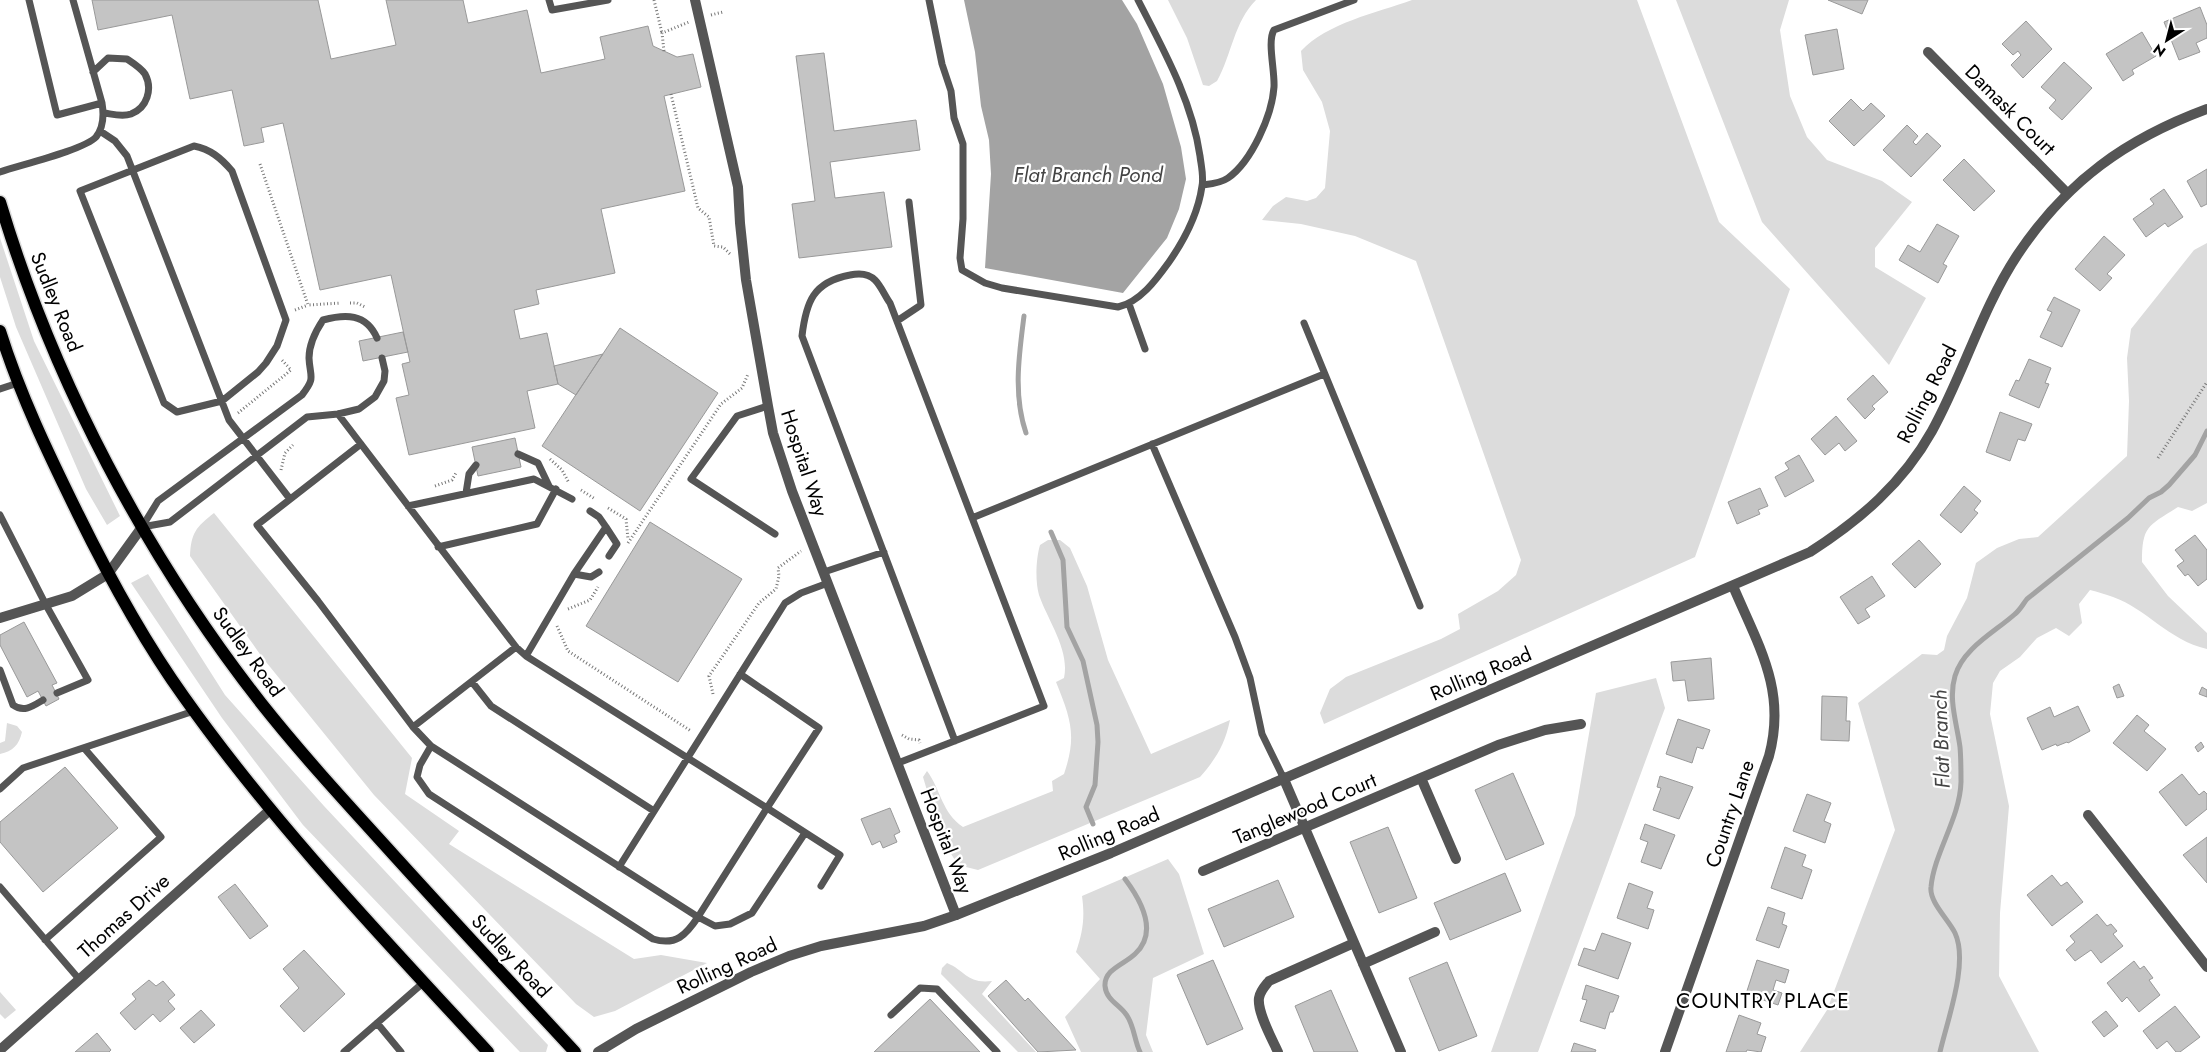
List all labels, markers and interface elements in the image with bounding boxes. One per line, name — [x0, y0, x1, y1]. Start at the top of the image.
north arrow — [2142, 15, 2192, 65]
text: N — [2149, 39, 2170, 62]
street label: Damask Court — [1958, 58, 2062, 162]
water label: Flat Branch Pond — [1013, 160, 1164, 190]
street label: Sudley Road — [23, 248, 89, 356]
street label: Rolling Road — [1890, 339, 1964, 449]
street label: Hospital Way — [773, 406, 835, 520]
street label: Sudley Road — [205, 601, 291, 703]
street label: Rolling Road — [1426, 640, 1536, 708]
water label: Flat Branch — [1924, 689, 1958, 789]
street label: Country Lane — [1698, 756, 1762, 872]
street label: Tanglewood Court — [1229, 766, 1381, 852]
street label: Hospital Way — [913, 784, 979, 898]
street label: Rolling Road — [1054, 800, 1164, 868]
street label: Thomas Drive — [72, 867, 176, 965]
street label: Sudley Road — [464, 908, 558, 1004]
street label: Rolling Road — [672, 930, 782, 1002]
district label: COUNTRY PLACE — [1676, 986, 1850, 1016]

